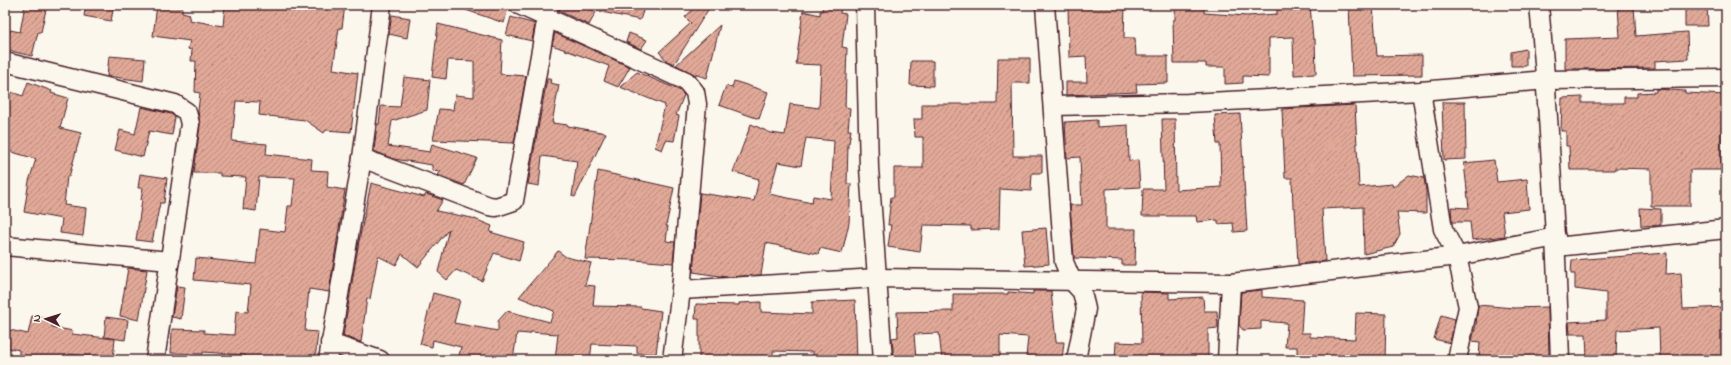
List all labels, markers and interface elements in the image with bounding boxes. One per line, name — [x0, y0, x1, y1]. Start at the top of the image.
north arrow — [26, 299, 66, 339]
text: N — [29, 314, 45, 323]

